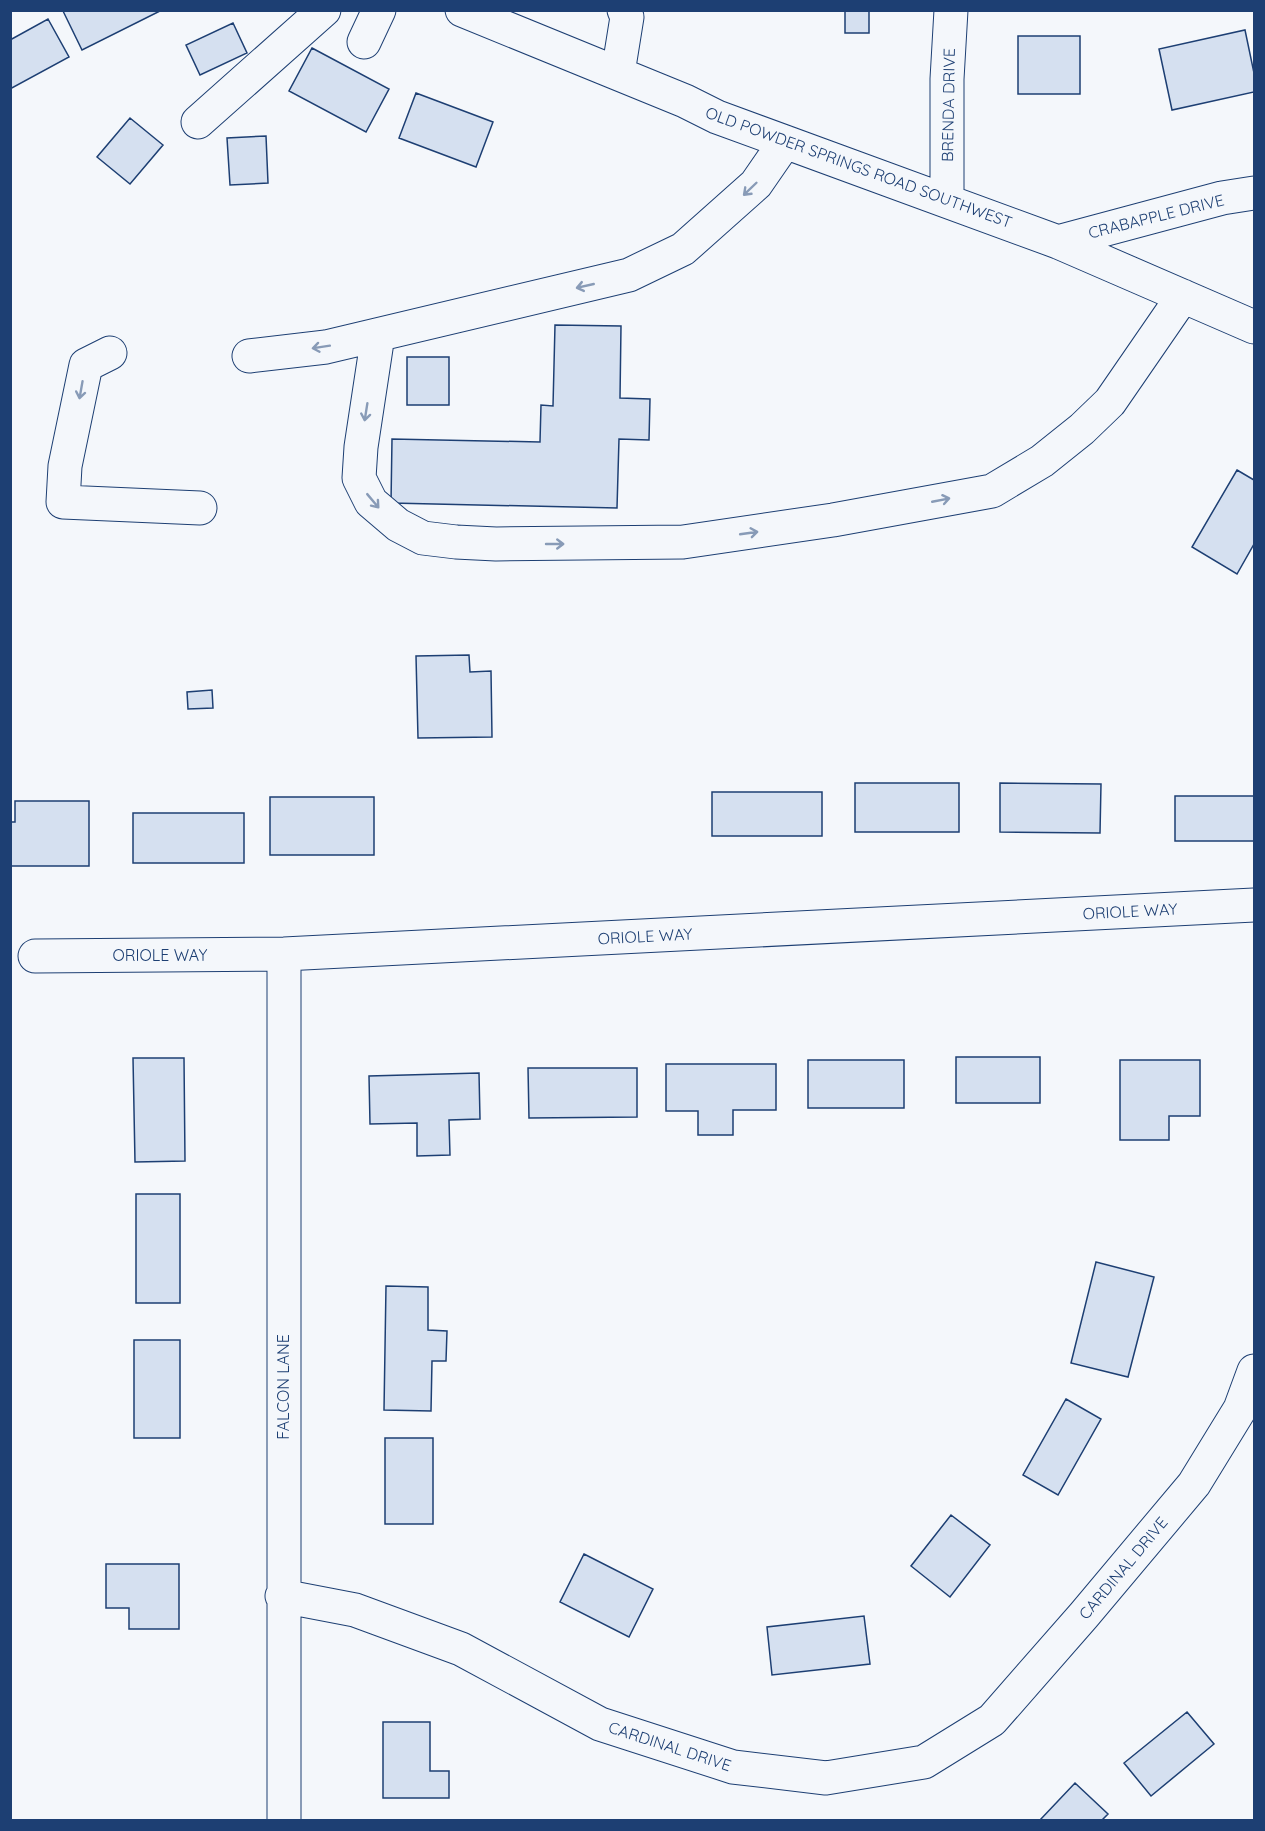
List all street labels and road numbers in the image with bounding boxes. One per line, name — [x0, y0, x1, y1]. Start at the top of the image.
street label: BRENDA DRIVE — [937, 48, 959, 162]
street label: OLD POWDER SPRINGS ROAD SOUTHWEST — [703, 102, 1015, 232]
street label: CRABAPPLE DRIVE — [1086, 189, 1226, 243]
street label: ORIOLE WAY — [1082, 899, 1178, 923]
street label: ORIOLE WAY — [597, 924, 693, 948]
street label: ORIOLE WAY — [113, 945, 208, 965]
street label: FALCON LANE — [273, 1334, 293, 1440]
street label: CARDINAL DRIVE — [1074, 1513, 1172, 1623]
street label: CARDINAL DRIVE — [606, 1717, 734, 1775]

